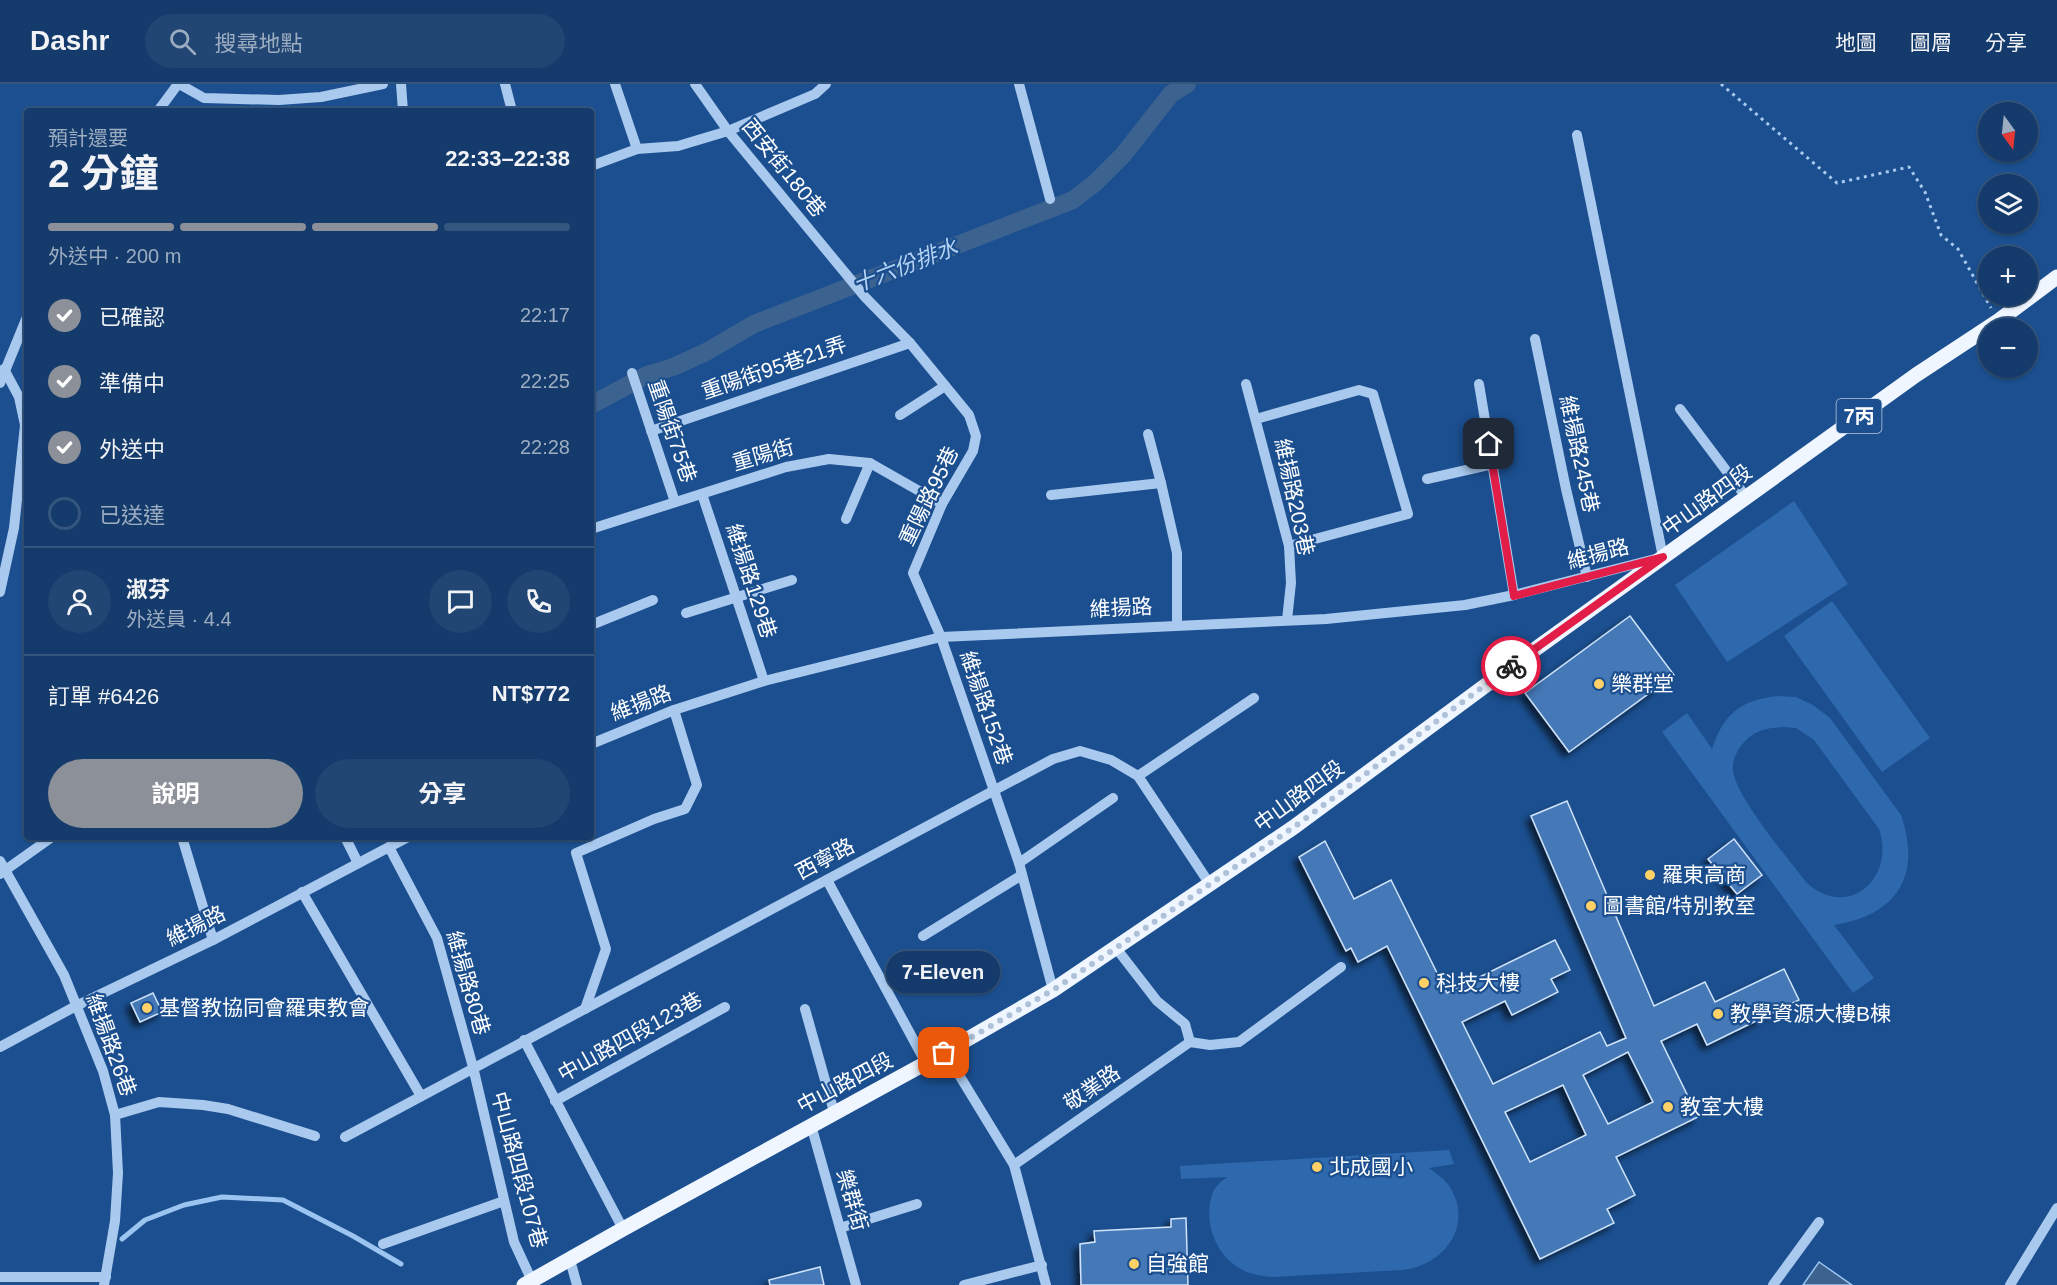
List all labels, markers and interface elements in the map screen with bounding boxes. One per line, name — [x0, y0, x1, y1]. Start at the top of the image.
search box — [145, 14, 565, 68]
text: Dashr — [30, 25, 109, 56]
icon: search — [166, 25, 199, 58]
text: 搜尋地點 — [214, 31, 302, 56]
text: 地圖 — [1835, 31, 1877, 54]
text: 圖層 — [1910, 31, 1952, 54]
text: 分享 — [1985, 31, 2027, 54]
north arrow — [1978, 102, 2038, 162]
map controls — [1978, 102, 2038, 378]
street label: 西安街180巷 — [738, 114, 831, 221]
text: 預計還要 — [48, 127, 128, 149]
text: 22:33–22:38 — [445, 146, 570, 171]
text: 2 分鐘 — [48, 152, 159, 195]
button: layers — [1978, 174, 2038, 234]
water label: 十六份排水 — [849, 234, 962, 297]
text: 外送中 · 200 m — [48, 245, 181, 267]
button: + — [1978, 246, 2038, 306]
icon: check — [48, 299, 81, 332]
text: 22:17 — [520, 304, 570, 326]
text: 已確認 — [99, 305, 165, 330]
button: − — [1978, 318, 2038, 378]
street label: 重陽街95巷21弄 — [698, 332, 849, 403]
icon: check — [48, 365, 81, 398]
text: 22:25 — [520, 370, 570, 392]
text: 準備中 — [99, 371, 165, 396]
street label: 重陽街75巷 — [644, 376, 701, 485]
street label: 維揚路245巷 — [1556, 393, 1603, 515]
road number: 7丙 — [1836, 399, 1882, 433]
pin — [1463, 418, 1514, 469]
icon: home — [1472, 427, 1505, 460]
icon: check — [48, 431, 81, 464]
street label: 重陽街 — [729, 435, 796, 474]
text: 22:28 — [520, 436, 570, 458]
street label: 維揚路203巷 — [1271, 436, 1318, 558]
text: 外送中 — [99, 437, 165, 462]
street label: 重陽路95巷 — [895, 442, 962, 549]
street label: 中山路四段 — [1657, 459, 1756, 540]
text: 已送達 — [99, 503, 165, 528]
street label: 維揚路129巷 — [722, 521, 781, 641]
street label: 維揚路 — [1564, 534, 1631, 573]
button: person — [48, 570, 111, 633]
button: chat — [429, 570, 492, 633]
button: phone — [507, 570, 570, 633]
text: 淑芬 — [126, 577, 170, 602]
street label: 維揚路 — [1089, 594, 1153, 621]
text: 外送員 · 4.4 — [126, 608, 232, 630]
courier — [1481, 636, 1541, 696]
street label: 維揚路152巷 — [956, 648, 1017, 768]
icon: bike — [1495, 650, 1528, 683]
place label: 樂群堂 — [1611, 672, 1674, 695]
marker: 樂群堂 — [1592, 677, 1606, 691]
text: NT$772 — [492, 681, 570, 706]
street label: 維揚路 — [607, 681, 674, 725]
text: 訂單 #6426 — [48, 684, 159, 709]
street label: 中山路四段 — [1249, 755, 1348, 836]
button: 說明 — [48, 759, 303, 828]
button: 分享 — [315, 759, 570, 828]
street label: 西寧路 — [792, 834, 858, 884]
place label: 羅東高商 — [1662, 863, 1746, 886]
marker: 羅東高商 — [1643, 868, 1657, 882]
place label: 圖書館/特別教室 — [1603, 894, 1756, 917]
marker: 圖書館/特別教室 — [1584, 899, 1598, 913]
street label: 維揚路 — [162, 901, 229, 950]
street label: 維揚路80巷 — [443, 928, 494, 1038]
callout: 7-Eleven — [887, 951, 1001, 993]
text: 7-Eleven — [902, 961, 984, 983]
place label: 科技大樓 — [1436, 971, 1520, 994]
marker: 科技大樓 — [1417, 976, 1431, 990]
street label: 中山路四段123巷 — [554, 987, 706, 1086]
street label: 維揚路26巷 — [82, 990, 141, 1099]
place label: 基督教協同會羅東教會 — [159, 996, 369, 1019]
marker: 基督教協同會羅東教會 — [140, 1001, 154, 1015]
place label: 教學資源大樓B棟 — [1730, 1002, 1891, 1025]
marker: 教學資源大樓B棟 — [1711, 1007, 1725, 1021]
pin — [918, 1027, 969, 1078]
icon: bag — [927, 1036, 960, 1069]
street label: 中山路四段 — [793, 1048, 897, 1117]
street label: 敬業路 — [1059, 1060, 1124, 1115]
street label: 中山路四段107巷 — [488, 1089, 551, 1251]
place label: 教室大樓 — [1680, 1095, 1764, 1118]
marker: 教室大樓 — [1661, 1100, 1675, 1114]
place label: 北成國小 — [1329, 1155, 1413, 1178]
marker: 北成國小 — [1310, 1160, 1324, 1174]
street label: 樂群街 — [833, 1166, 872, 1233]
place label: 自強館 — [1146, 1252, 1209, 1275]
marker: 自強館 — [1127, 1257, 1141, 1271]

